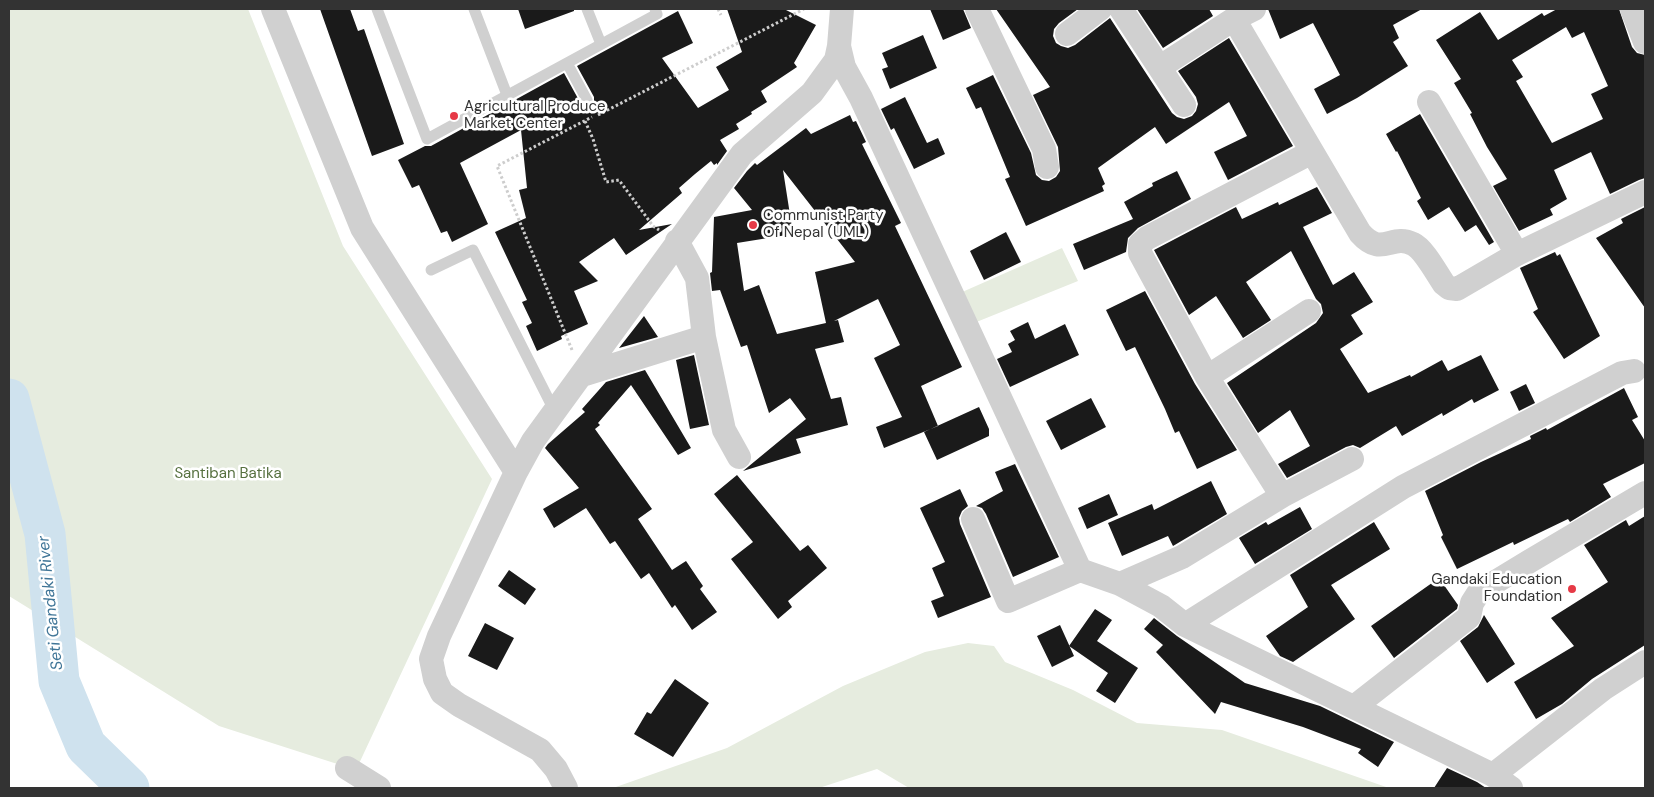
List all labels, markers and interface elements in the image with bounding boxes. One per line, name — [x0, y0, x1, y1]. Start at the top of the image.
place label: Agricultural Produce Market Center — [464, 98, 605, 133]
marker: Agricultural Produce Market Center — [448, 110, 460, 122]
place label: Communist Party Of Nepal (UML) — [763, 207, 884, 242]
marker: Communist Party Of Nepal (UML) — [747, 219, 759, 231]
park label: Santiban Batika — [174, 465, 282, 483]
water label: Seti Gandaki River — [34, 535, 68, 671]
place label: Gandaki Education Foundation — [1431, 571, 1562, 606]
marker: Gandaki Education Foundation — [1566, 583, 1578, 595]

